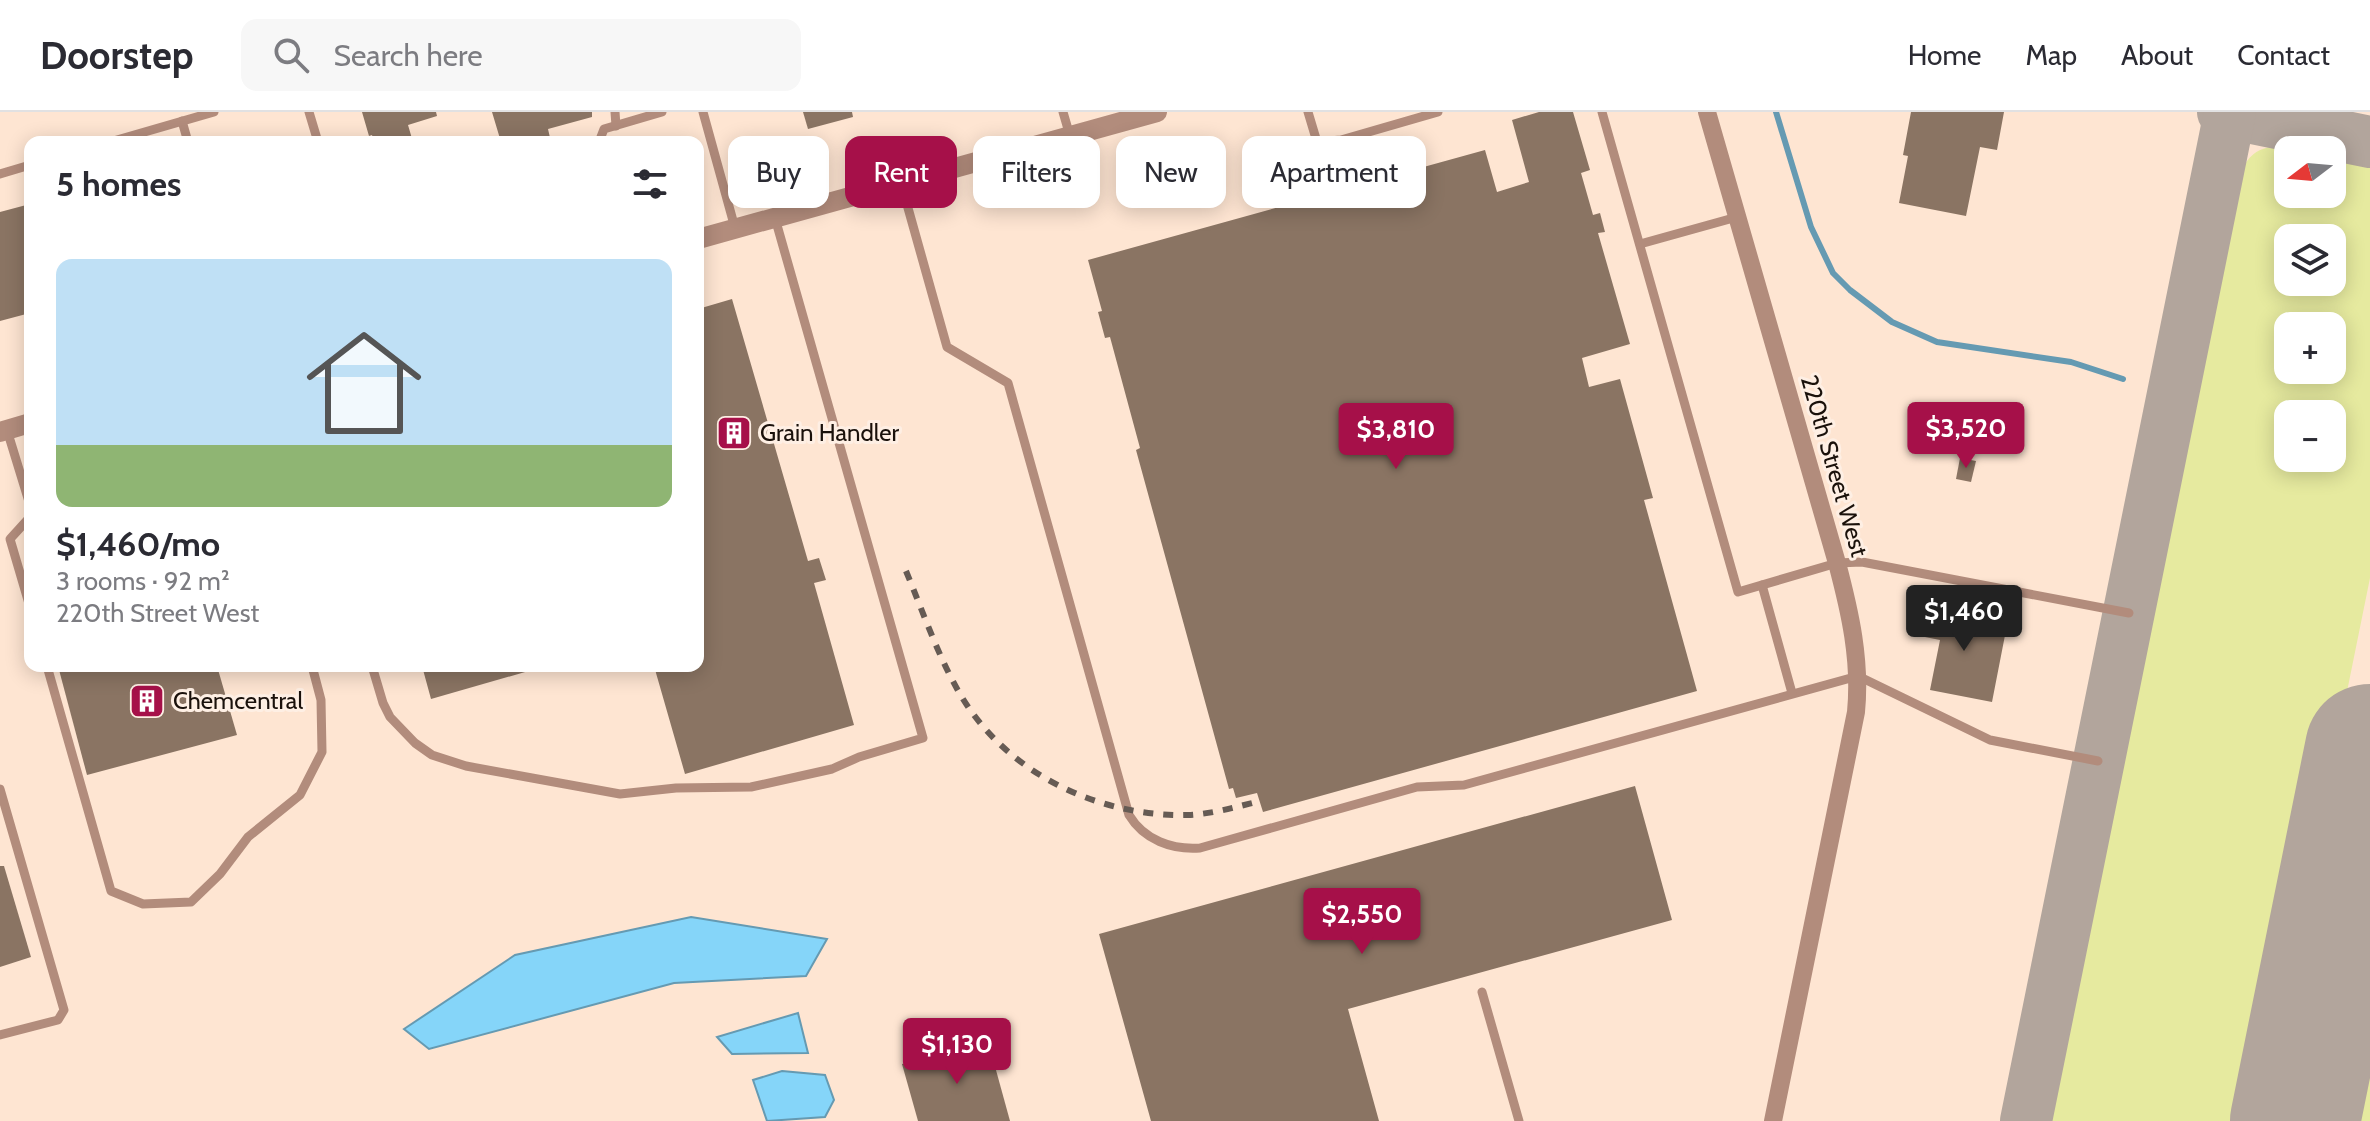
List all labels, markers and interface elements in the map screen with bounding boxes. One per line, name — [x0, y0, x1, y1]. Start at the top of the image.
search box — [241, 19, 801, 91]
text: Doorstep — [40, 32, 193, 79]
icon: search — [269, 33, 313, 77]
text: Search here — [333, 37, 483, 74]
text: Home — [1908, 38, 1981, 72]
text: Map — [2025, 38, 2077, 72]
text: About — [2121, 38, 2193, 72]
text: Contact — [2237, 38, 2330, 72]
chip: Buy — [728, 136, 829, 208]
chip: Rent — [845, 136, 957, 208]
chip: Filters — [973, 136, 1100, 208]
chip: New — [1116, 136, 1226, 208]
chip: Apartment — [1242, 136, 1426, 208]
north arrow — [2274, 136, 2346, 208]
map controls — [2274, 136, 2346, 472]
icon: filters — [628, 162, 672, 206]
text: 5 homes — [56, 163, 181, 205]
button: layers — [2274, 224, 2346, 296]
icon: home — [292, 311, 436, 455]
button: + — [2274, 312, 2346, 384]
street label: 220th Street West — [1795, 372, 1874, 560]
button: − — [2274, 400, 2346, 472]
pin: $3,520 — [1901, 402, 2031, 470]
pin: $3,810 — [1331, 403, 1461, 471]
text: $3,520 — [1925, 412, 2007, 444]
text: $3,810 — [1357, 413, 1435, 445]
building icon: Grain Handler — [715, 414, 753, 452]
place label: Grain Handler — [760, 418, 900, 447]
text: $1,460/mo — [56, 523, 220, 565]
text: 3 rooms · 92 m² — [56, 565, 230, 597]
pin: $1,460 — [1899, 585, 2029, 653]
text: $1,460 — [1924, 595, 2004, 627]
text: 220th Street West — [56, 597, 259, 629]
building icon: Chemcentral — [128, 682, 166, 720]
place label: Chemcentral — [173, 686, 303, 715]
pin: $2,550 — [1297, 888, 1427, 956]
text: $2,550 — [1321, 898, 1403, 930]
pin: $1,130 — [892, 1018, 1022, 1086]
text: $1,130 — [921, 1028, 993, 1060]

